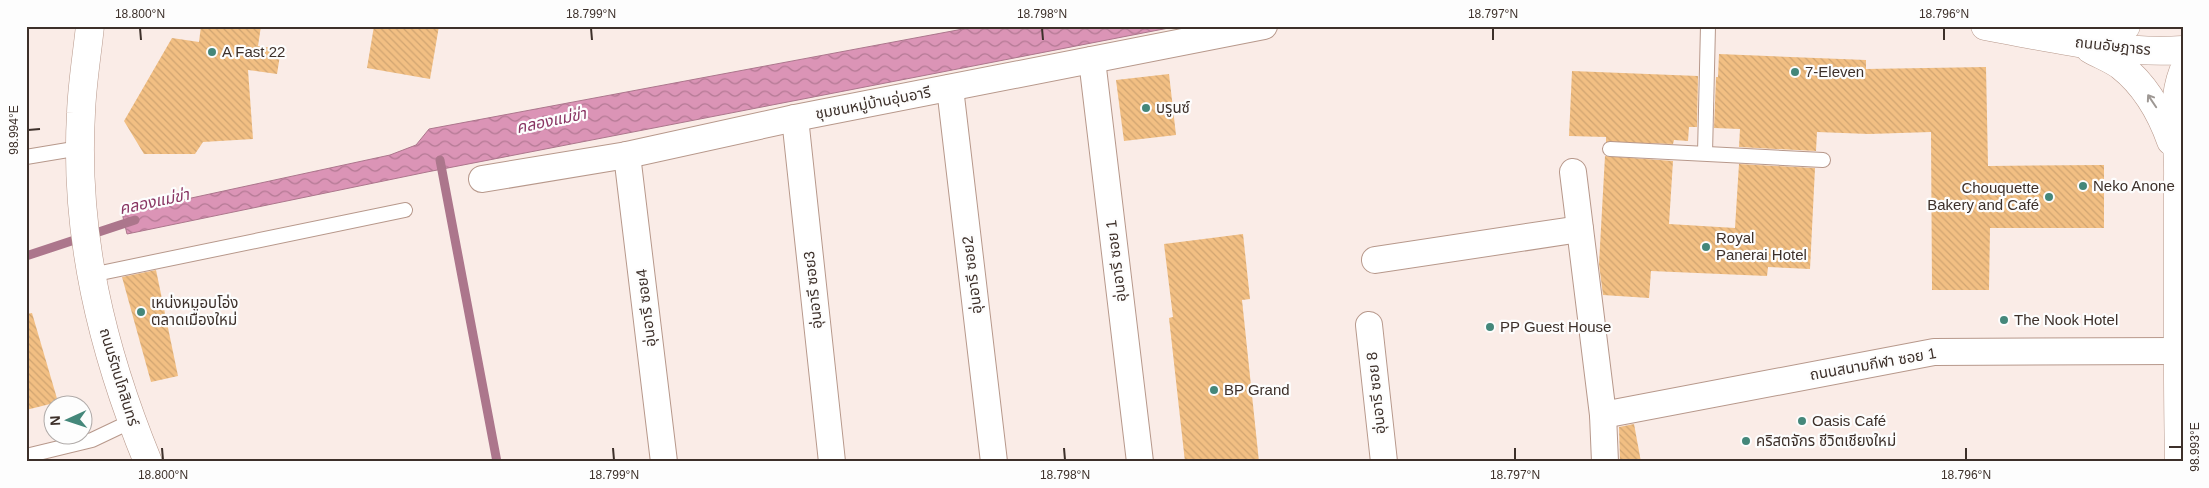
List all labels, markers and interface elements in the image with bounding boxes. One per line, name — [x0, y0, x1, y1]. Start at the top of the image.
text: 18.800°N — [115, 7, 165, 21]
text: 18.799°N — [566, 7, 616, 21]
text: 18.798°N — [1017, 7, 1067, 21]
text: 18.797°N — [1468, 7, 1518, 21]
text: 18.796°N — [1919, 7, 1969, 21]
street label: ถนนอัษฎาธร — [2074, 33, 2152, 58]
place label: A Fast 22 — [222, 43, 285, 60]
marker: A Fast 22 — [206, 46, 218, 58]
place label: 7-Eleven — [1805, 63, 1864, 80]
marker: 7-Eleven — [1789, 66, 1801, 78]
street label: ชุมชนหมู่บ้านอุ่นอารี — [814, 83, 932, 123]
one-way arrow — [2147, 95, 2157, 109]
place label: บรูนซ์ — [1156, 99, 1190, 117]
marker: บรูนซ์ — [1140, 102, 1152, 114]
water label: คลองแม่ข่า — [515, 104, 589, 136]
text: 98.994°E — [7, 105, 21, 155]
place label: Neko Anone — [2093, 177, 2175, 194]
place label: Chouquette Bakery and Café — [1927, 179, 2039, 213]
marker: Neko Anone — [2077, 180, 2089, 192]
water label: คลองแม่ข่า — [118, 185, 192, 217]
marker: Chouquette Bakery and Café — [2043, 191, 2055, 203]
street label: อุ่นอารี ซอย 1 — [1102, 219, 1130, 303]
place label: Royal Panerai Hotel — [1716, 229, 1807, 263]
street label: อุ่นอารี ซอย2 — [958, 235, 986, 315]
marker: Royal Panerai Hotel — [1700, 241, 1712, 253]
street label: อุ่นอารี ซอย3 — [800, 250, 826, 330]
street label: อุ่นอารี ซอย4 — [632, 268, 660, 348]
place label: เหน่งหมูอบโอ่ง ตลาดเมืองใหม่ — [151, 294, 238, 328]
marker: เหน่งหมูอบโอ่ง ตลาดเมืองใหม่ — [135, 306, 147, 318]
place label: The Nook Hotel — [2014, 311, 2118, 328]
marker: The Nook Hotel — [1998, 314, 2010, 326]
place label: PP Guest House — [1500, 318, 1611, 335]
marker: PP Guest House — [1484, 321, 1496, 333]
street label: ถนนรัตนโกสินทร์ — [97, 326, 143, 428]
street label: ถนนสนามกีฬา ซอย 1 — [1808, 344, 1937, 383]
street label: อุ่นอารี ซอย 8 — [1363, 351, 1389, 435]
place label: BP Grand — [1224, 381, 1290, 398]
marker: BP Grand — [1208, 384, 1220, 396]
north arrow — [42, 396, 92, 446]
place label: Oasis Café — [1812, 412, 1886, 429]
text: N — [47, 415, 63, 426]
marker: Oasis Café — [1796, 415, 1808, 427]
text: 98.993°E — [2188, 422, 2202, 472]
place label: คริสตจักร ชีวิตเชียงใหม่ — [1756, 432, 1896, 449]
marker: คริสตจักร ชีวิตเชียงใหม่ — [1740, 435, 1752, 447]
text: 18.800°N — [138, 468, 188, 482]
text: 18.799°N — [589, 468, 639, 482]
text: 18.798°N — [1040, 468, 1090, 482]
text: 18.797°N — [1490, 468, 1540, 482]
text: 18.796°N — [1941, 468, 1991, 482]

